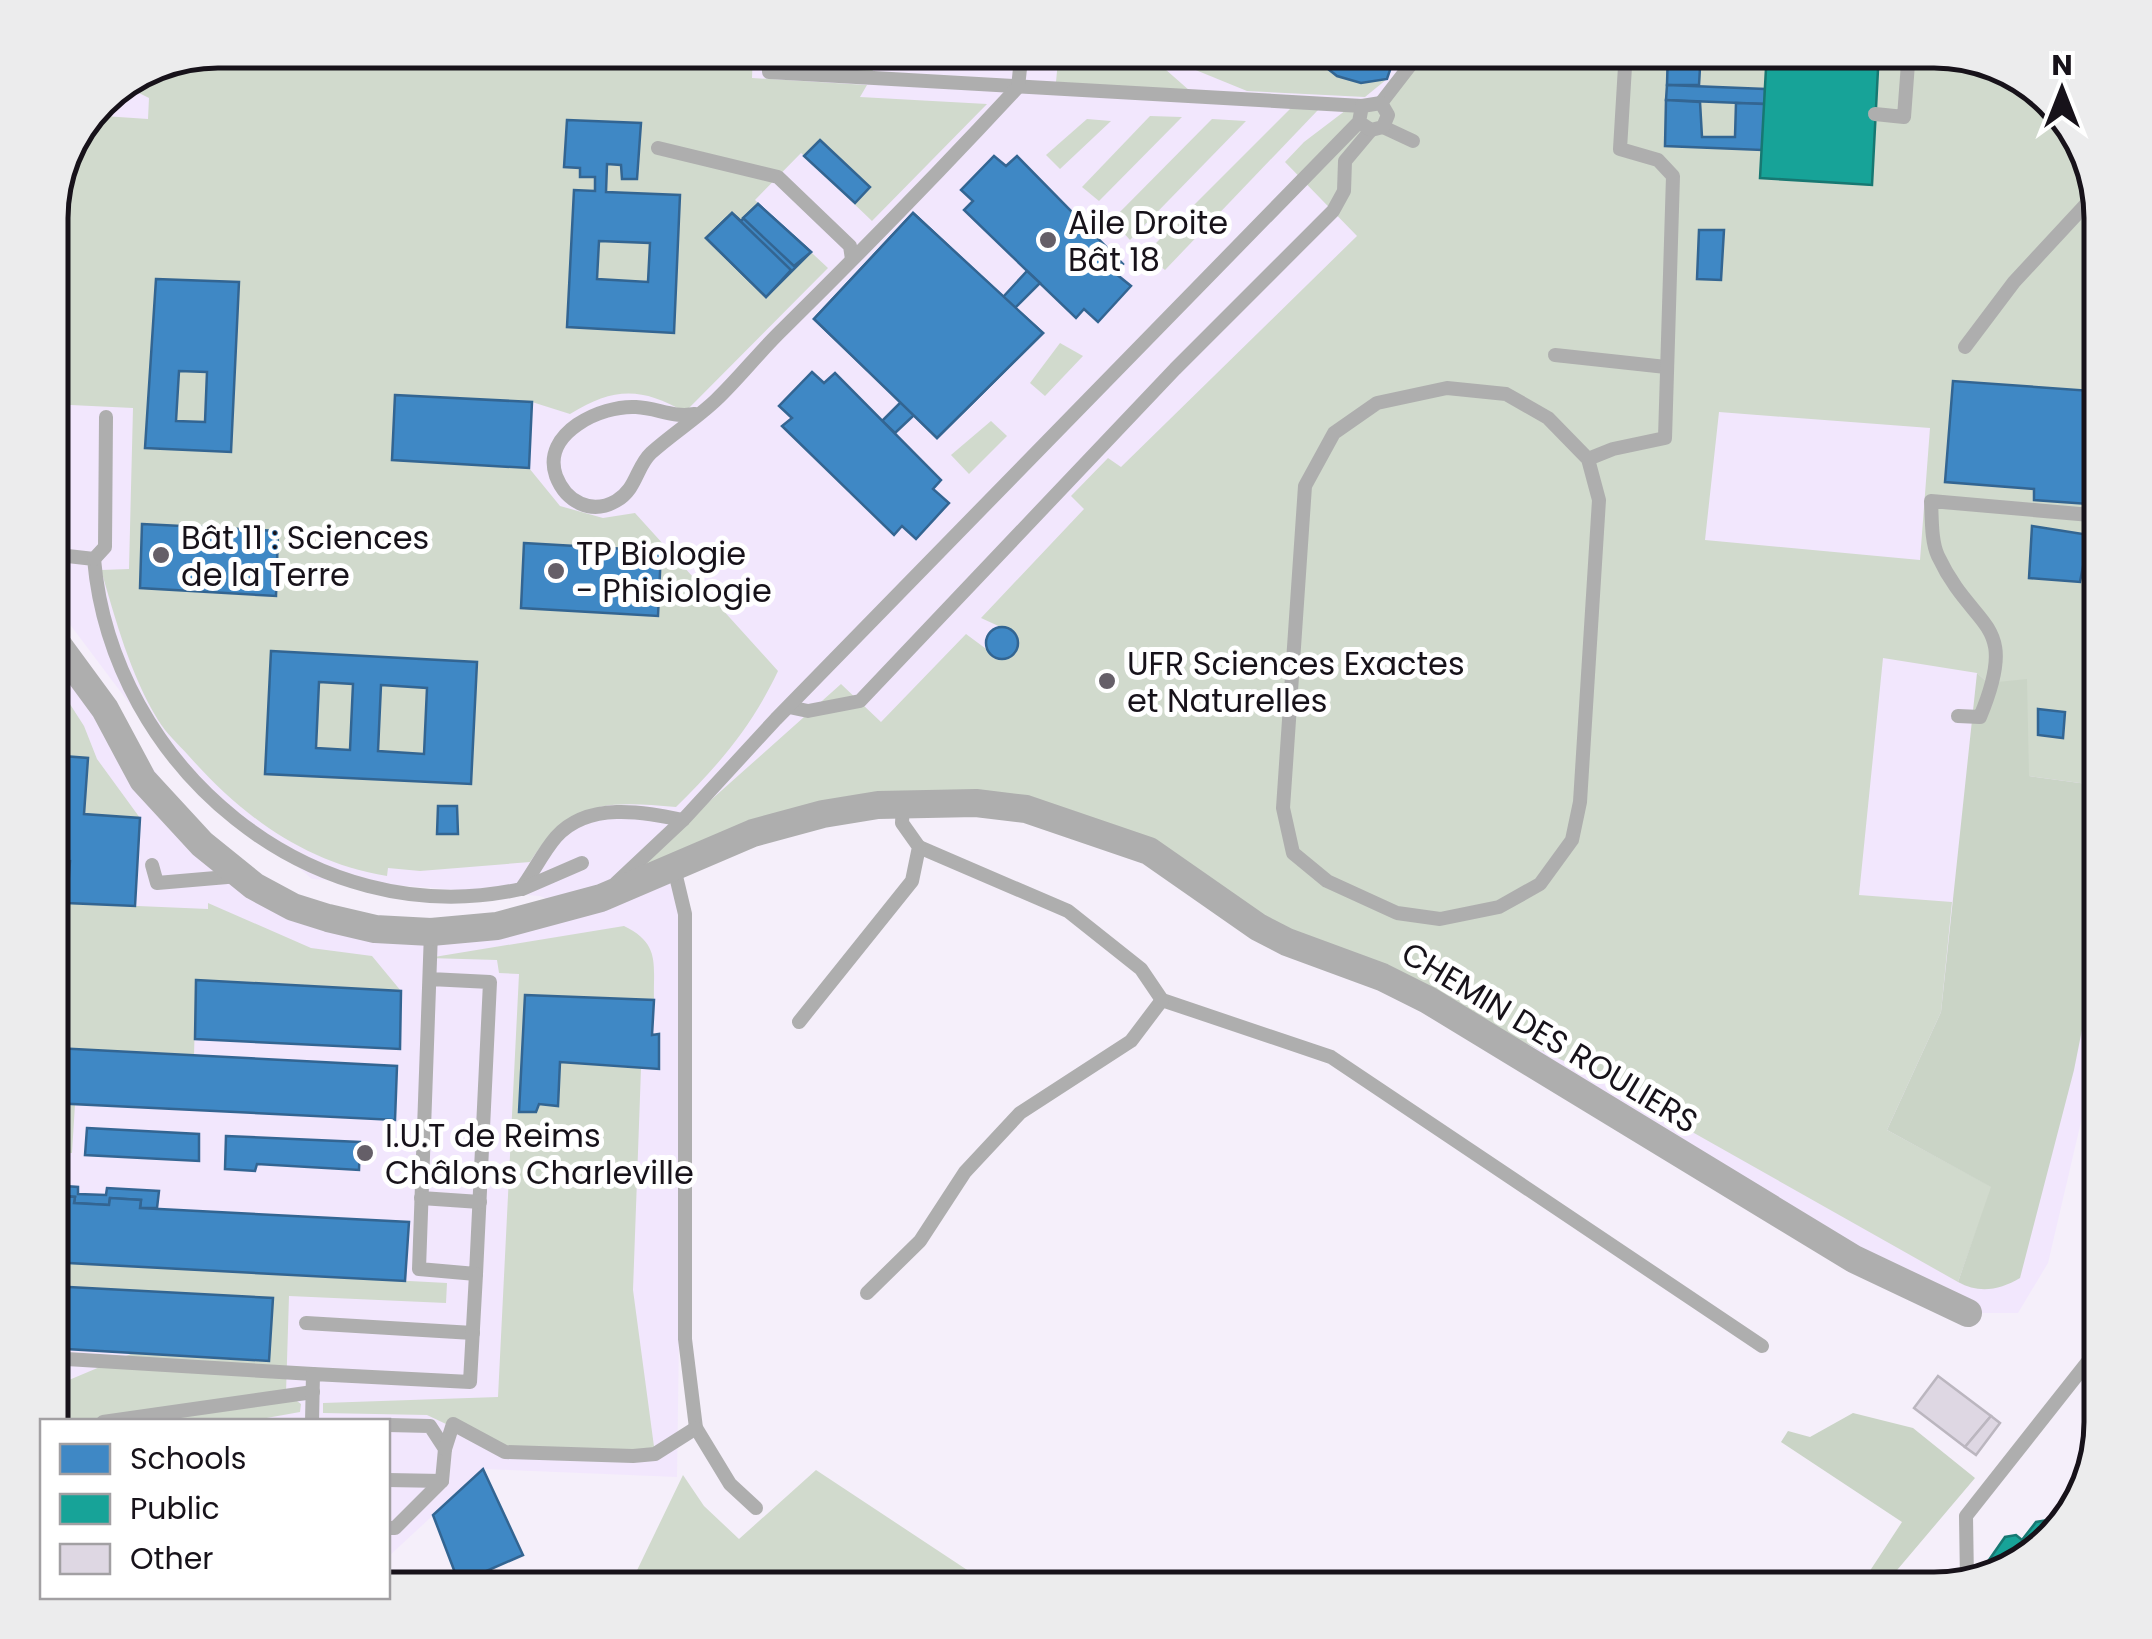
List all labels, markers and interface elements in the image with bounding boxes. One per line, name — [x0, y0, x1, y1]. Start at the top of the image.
north arrow — [2012, 40, 2112, 140]
text: N — [2051, 46, 2073, 85]
place label: Aile Droite Bât 18 — [1068, 200, 1228, 282]
marker: Aile Droite Bât 18 — [1037, 229, 1059, 251]
place label: Bât 11 : Sciences de la Terre — [181, 515, 429, 597]
place label: TP Biologie - Phisiologie — [576, 531, 772, 613]
marker: Bât 11 : Sciences de la Terre — [150, 544, 172, 566]
marker: TP Biologie - Phisiologie — [545, 560, 567, 582]
place label: UFR Sciences Exactes et Naturelles — [1127, 641, 1465, 723]
marker: UFR Sciences Exactes et Naturelles — [1096, 670, 1118, 692]
street label: CHEMIN DES ROULIERS — [1393, 930, 1707, 1144]
place label: I.U.T de Reims Châlons Charleville — [385, 1113, 694, 1195]
marker: I.U.T de Reims Châlons Charleville — [354, 1142, 376, 1164]
legend — [40, 1419, 390, 1599]
text: Schools — [130, 1437, 246, 1480]
text: Public — [130, 1487, 220, 1530]
text: Other — [130, 1537, 214, 1580]

